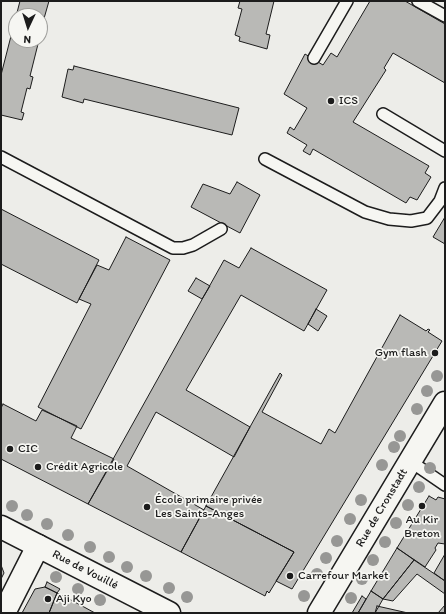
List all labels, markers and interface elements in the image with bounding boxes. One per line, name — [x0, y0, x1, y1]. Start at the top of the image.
north arrow — [8, 8, 48, 48]
text: N — [23, 33, 31, 46]
place label: ICS — [339, 94, 358, 108]
marker: ICS — [326, 96, 336, 106]
place label: Gym flash — [375, 346, 427, 360]
marker: Gym flash — [430, 348, 440, 358]
place label: CIC — [18, 442, 38, 456]
marker: CIC — [5, 444, 15, 454]
place label: Crédit Agricole — [46, 460, 123, 474]
marker: Crédit Agricole — [33, 462, 43, 472]
street label: Rue de Cronstadt — [353, 466, 411, 550]
place label: École primaire privée Les Saints-Anges — [155, 493, 262, 521]
marker: Au Kir Breton — [417, 501, 427, 511]
marker: École primaire privée Les Saints-Anges — [142, 502, 152, 512]
place label: Au Kir Breton — [404, 513, 440, 541]
street label: Rue de Vouillé — [50, 547, 120, 593]
place label: Carrefour Market — [298, 569, 388, 583]
marker: Carrefour Market — [285, 571, 295, 581]
place label: Aji Kyo — [56, 592, 92, 606]
marker: Aji Kyo — [43, 594, 53, 604]

